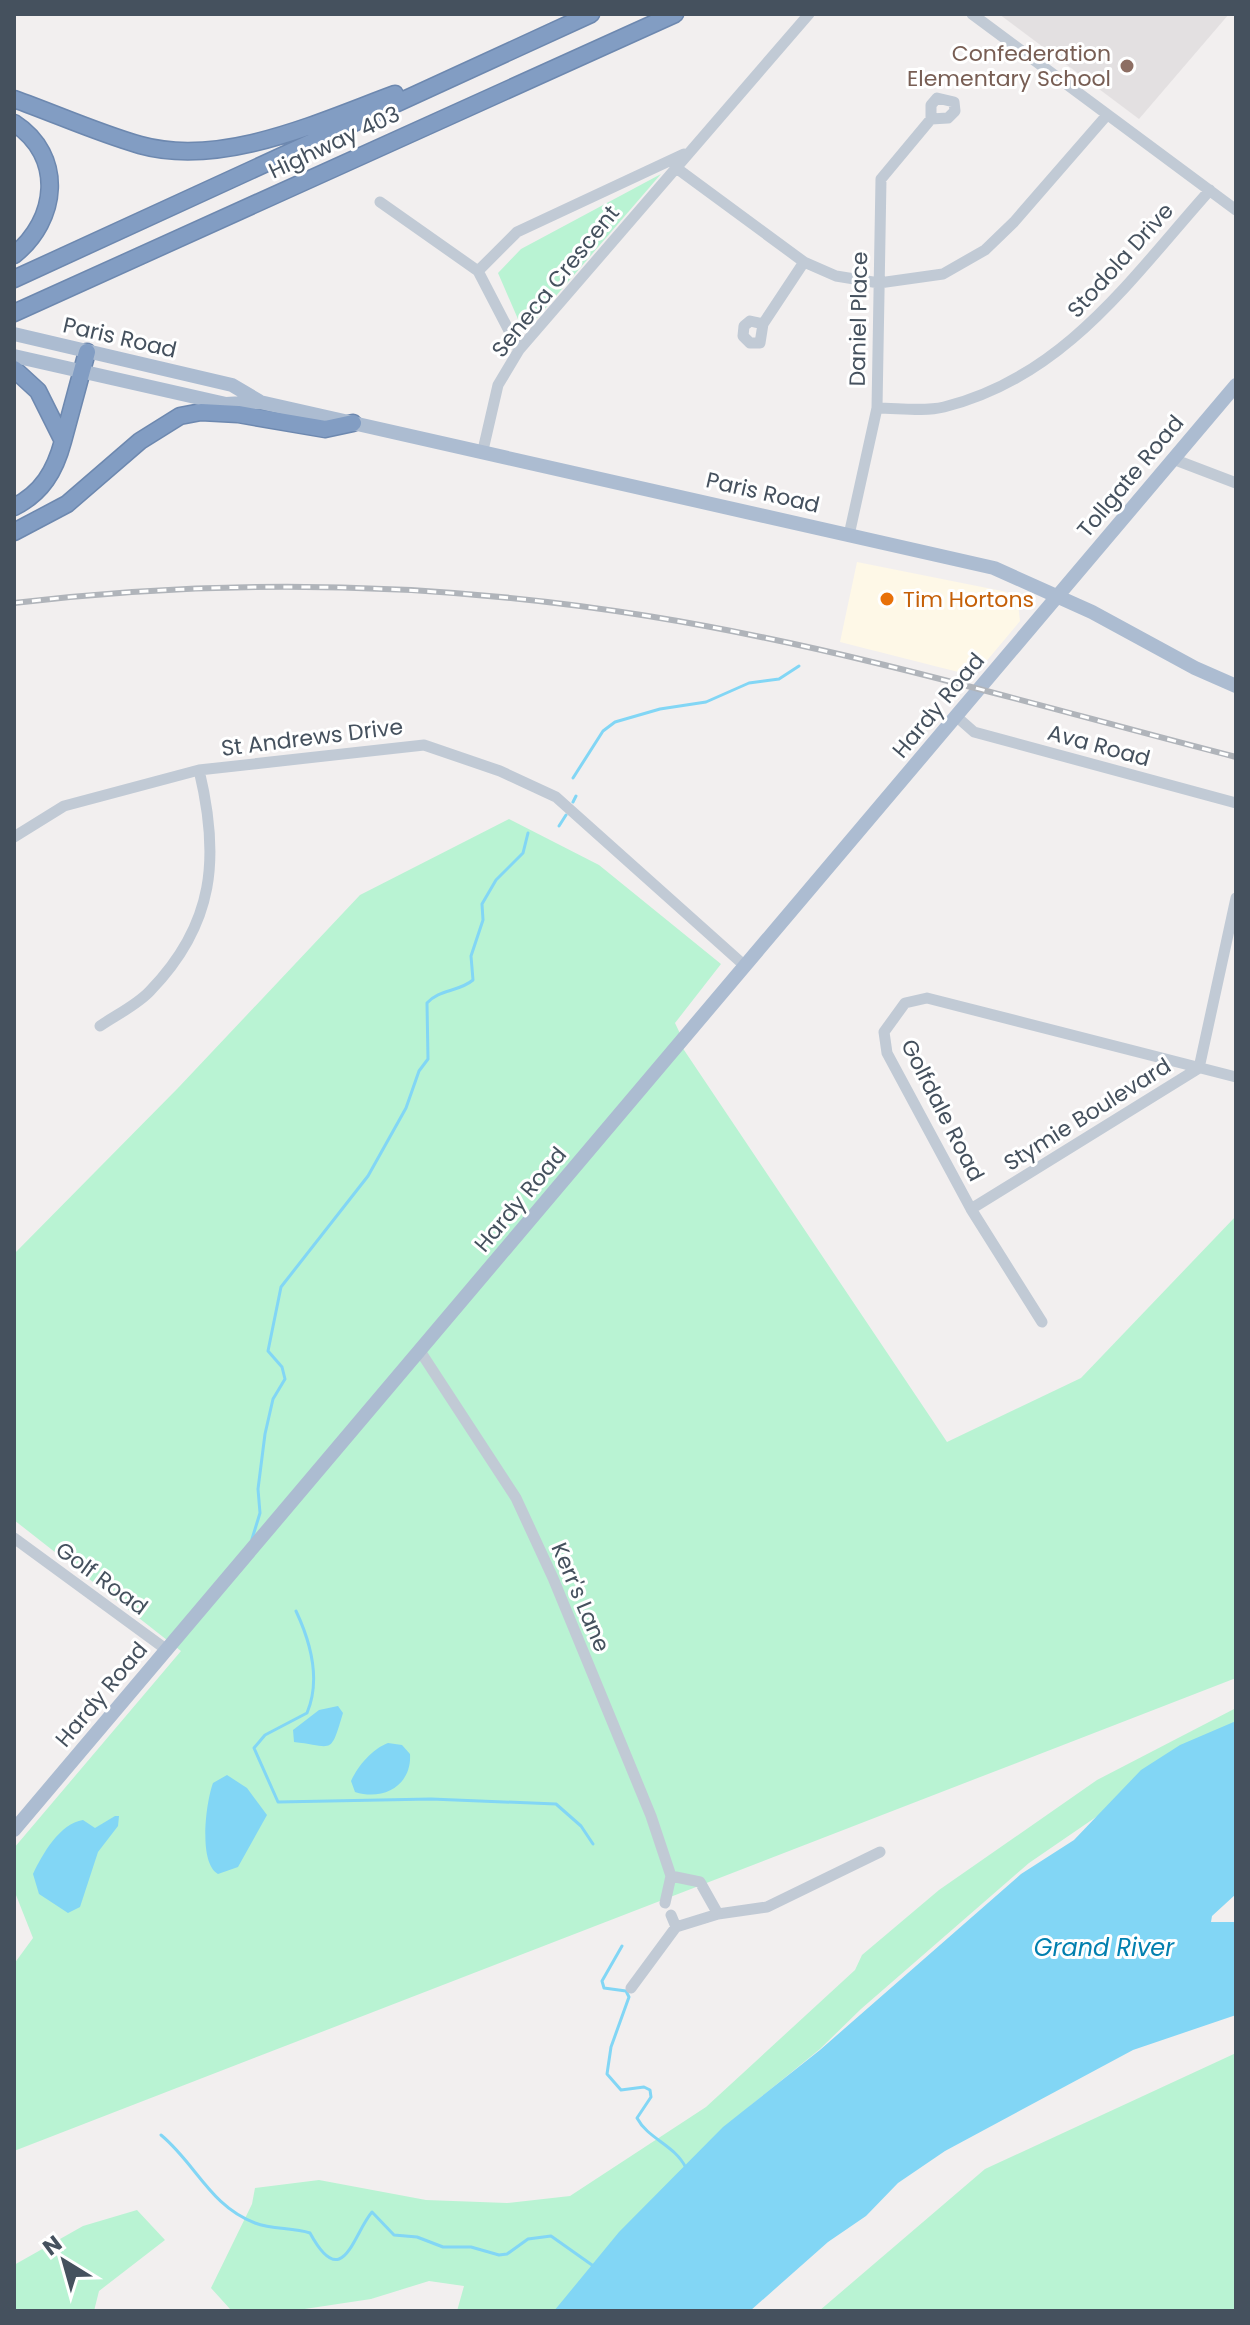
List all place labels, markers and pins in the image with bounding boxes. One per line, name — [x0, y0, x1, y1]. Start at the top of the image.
place label: Confederation Elementary School — [907, 38, 1111, 94]
marker: Confederation Elementary School — [1118, 57, 1136, 75]
place label: Tim Hortons — [903, 584, 1034, 615]
marker: Tim Hortons — [878, 590, 896, 608]

